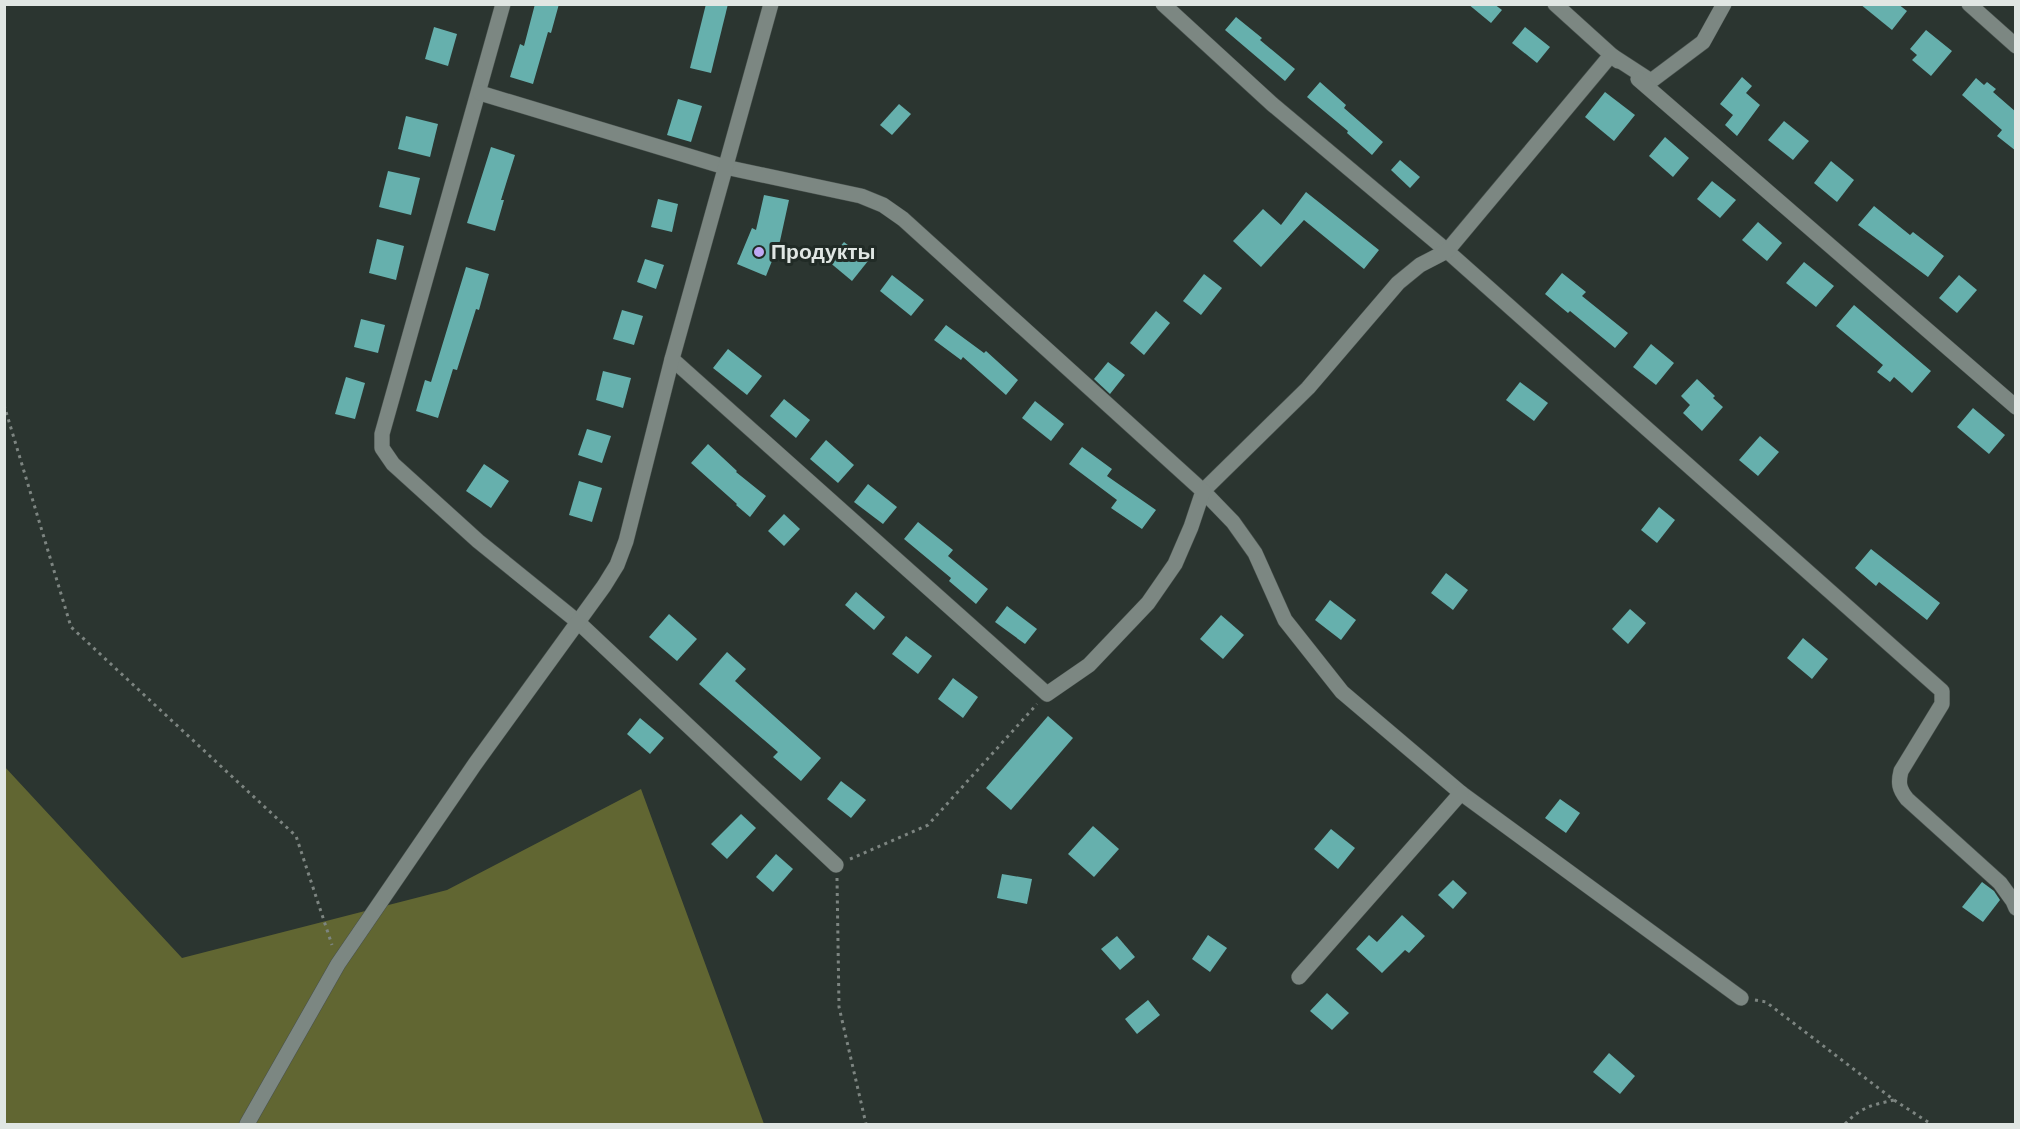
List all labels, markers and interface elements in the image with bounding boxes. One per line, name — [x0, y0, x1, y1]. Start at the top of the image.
place label: Продукты — [771, 238, 875, 266]
marker: Продукты — [752, 245, 766, 259]

